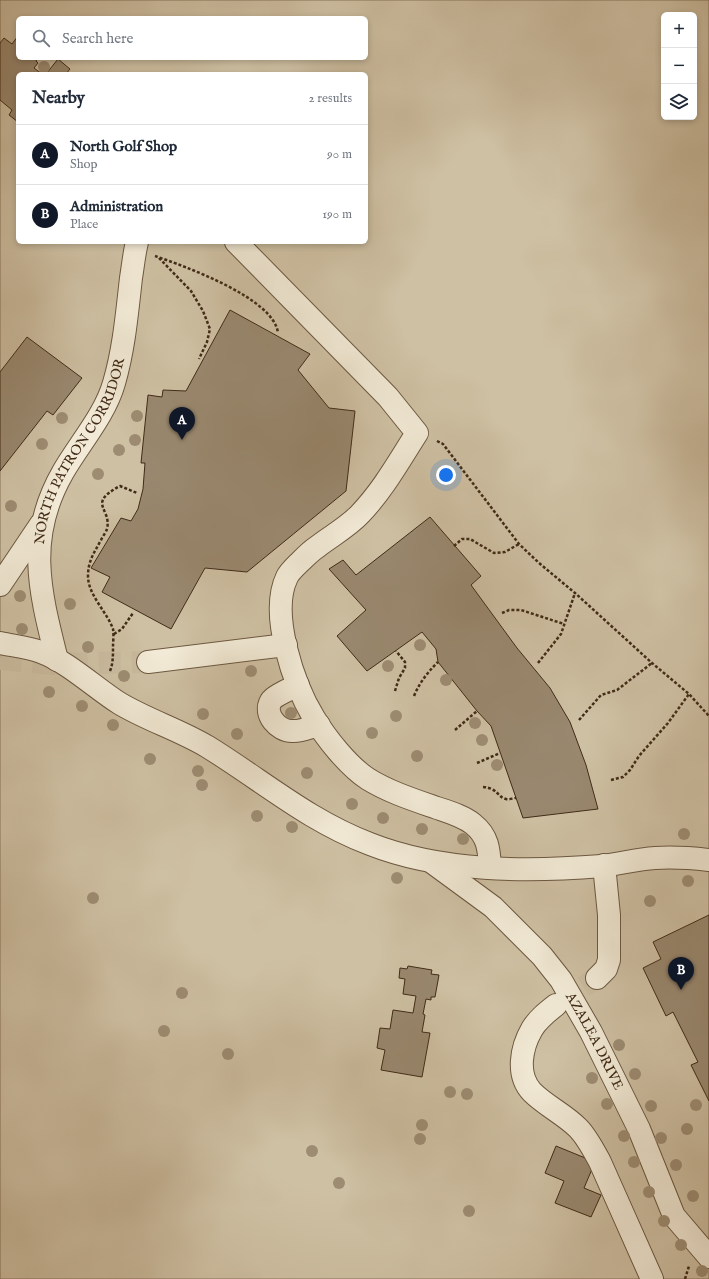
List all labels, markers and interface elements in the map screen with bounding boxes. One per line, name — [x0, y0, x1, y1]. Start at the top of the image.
map controls — [661, 12, 697, 120]
button: + — [661, 12, 697, 48]
search box — [16, 16, 368, 60]
icon: search — [30, 27, 52, 49]
text: Search here — [62, 29, 133, 48]
button: − — [661, 48, 697, 84]
button: layers — [661, 84, 697, 120]
text: Nearby — [32, 88, 85, 109]
text: 2 results — [308, 90, 352, 107]
text: North Golf Shop — [70, 137, 177, 156]
text: A — [41, 146, 49, 163]
text: 90 m — [327, 146, 352, 163]
text: Shop — [70, 156, 98, 173]
text: Administration — [70, 197, 163, 216]
text: B — [41, 206, 49, 223]
text: 190 m — [322, 206, 352, 223]
text: Place — [70, 216, 98, 233]
street label: NORTH PATRON CORRIDOR — [31, 356, 129, 545]
pin: A — [169, 407, 195, 440]
your location — [436, 465, 456, 485]
pin: B — [668, 957, 694, 990]
street label: AZALEA DRIVE — [561, 988, 627, 1093]

